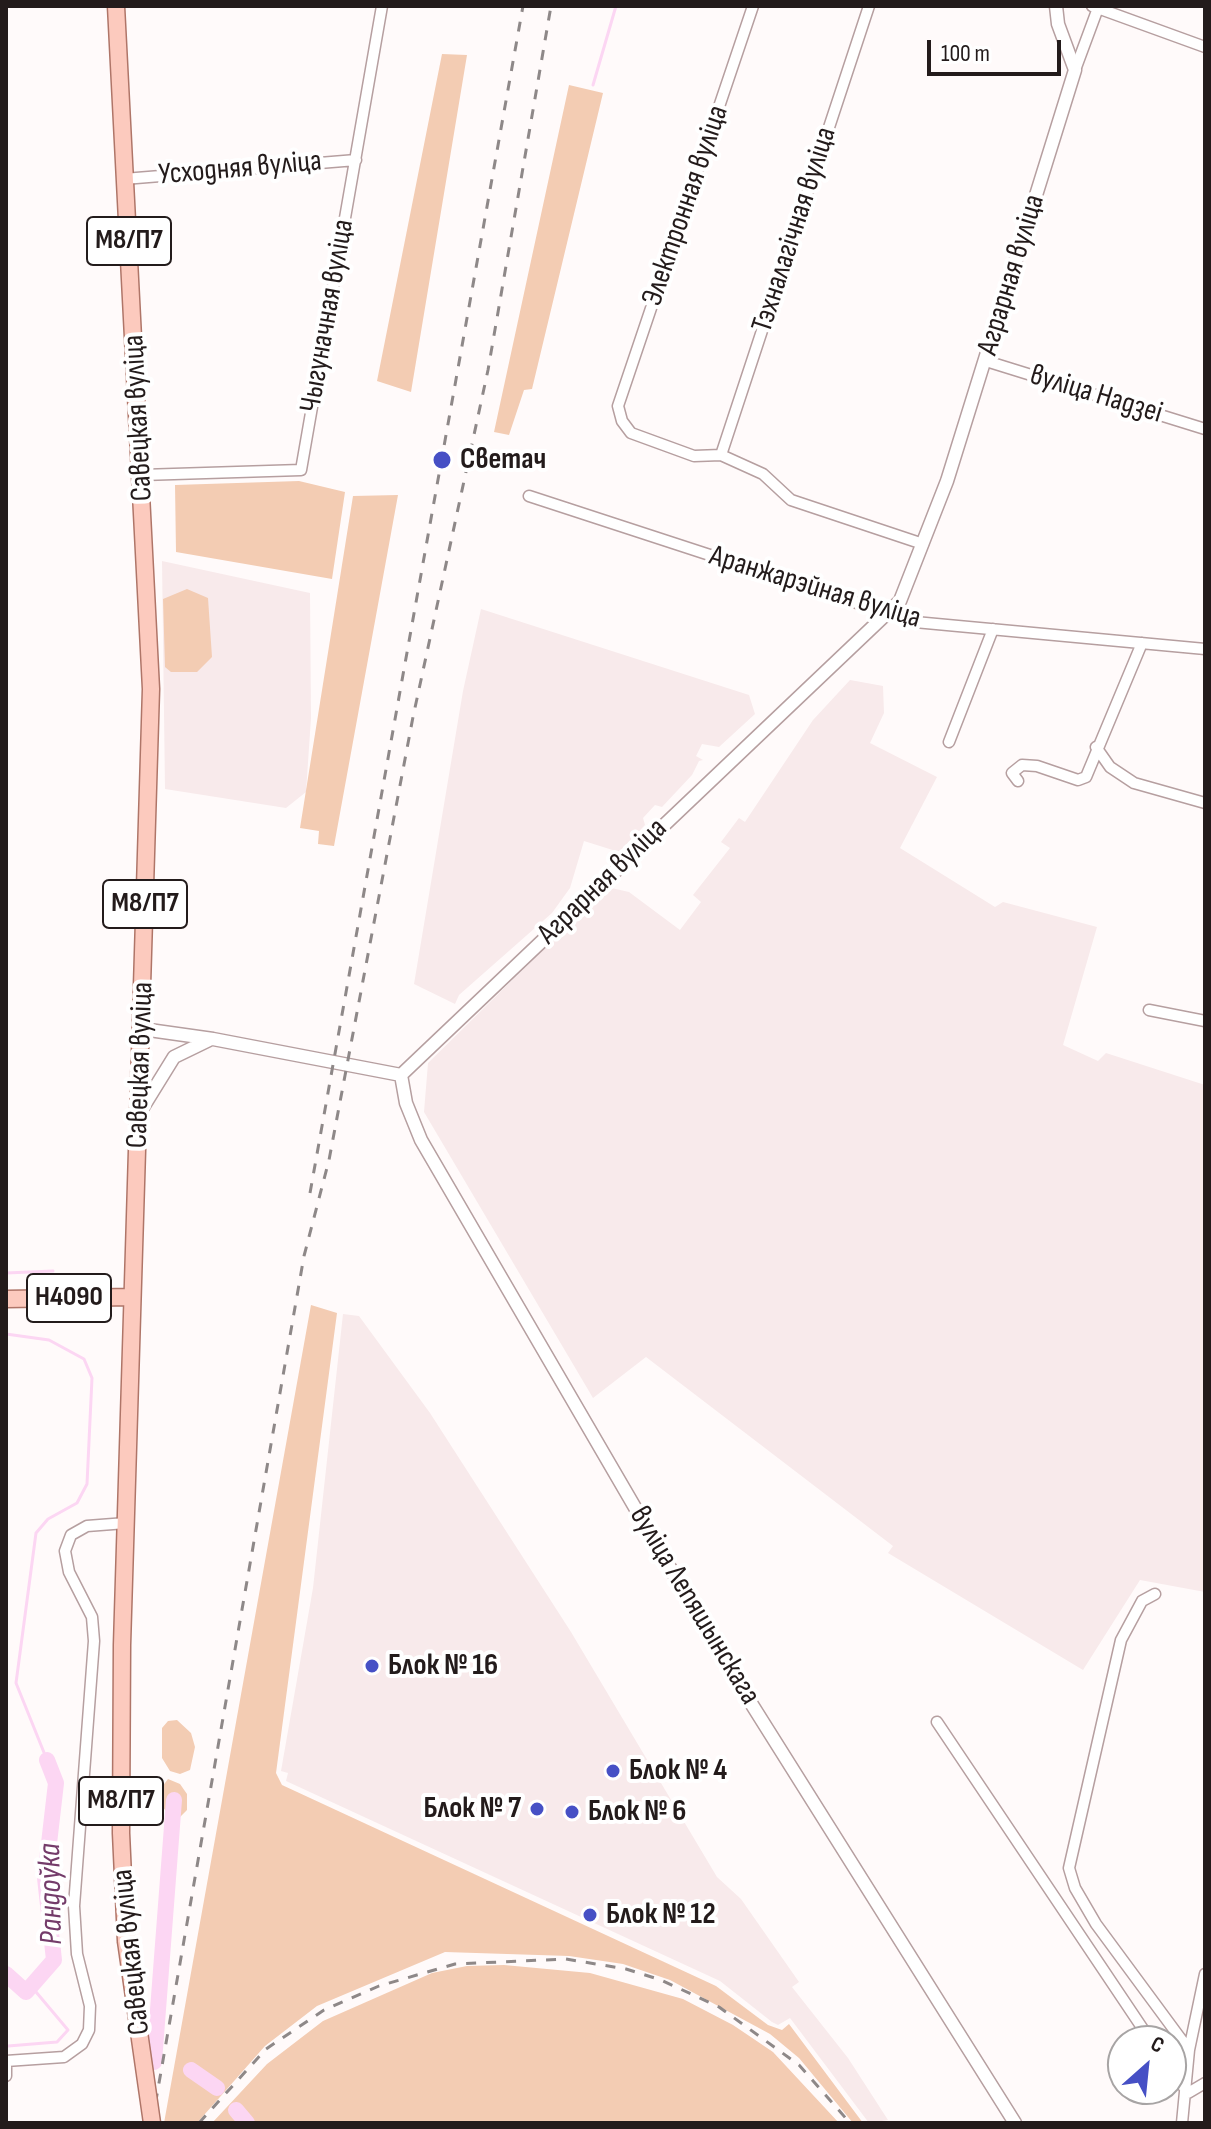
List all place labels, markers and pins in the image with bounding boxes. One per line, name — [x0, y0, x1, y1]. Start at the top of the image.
place label: Светач — [460, 442, 546, 478]
marker: Светач — [431, 449, 453, 471]
place label: Блок № 16 — [388, 1648, 498, 1684]
marker: Блок № 16 — [363, 1657, 381, 1675]
place label: Блок № 4 — [629, 1753, 727, 1789]
marker: Блок № 4 — [604, 1762, 622, 1780]
place label: Блок № 7 — [424, 1791, 521, 1827]
place label: Блок № 6 — [588, 1794, 686, 1830]
marker: Блок № 7 — [528, 1800, 546, 1818]
marker: Блок № 6 — [563, 1803, 581, 1821]
place label: Блок № 12 — [606, 1897, 716, 1933]
marker: Блок № 12 — [581, 1906, 599, 1924]

